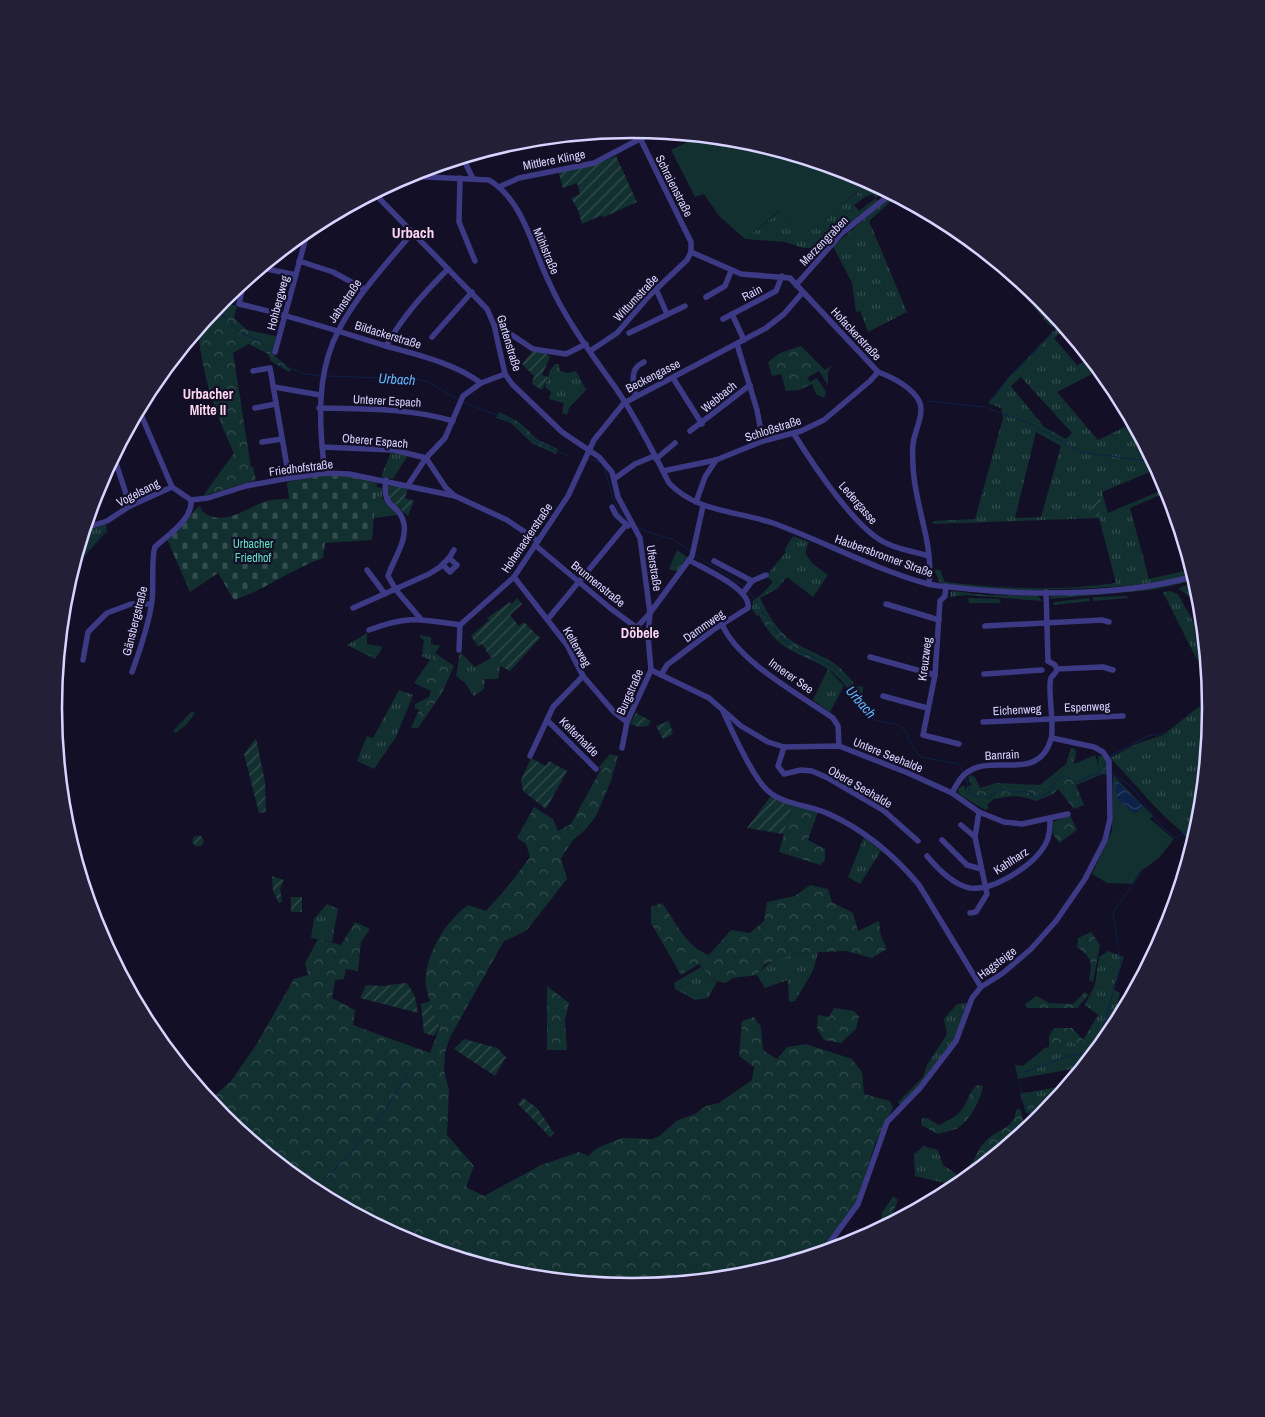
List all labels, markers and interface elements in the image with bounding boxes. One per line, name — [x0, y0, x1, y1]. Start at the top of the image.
street label: Mittlere Klinge — [521, 146, 587, 174]
street label: Schraienstraße — [652, 152, 696, 220]
street label: Merzengraben — [796, 213, 852, 269]
district label: Urbach — [392, 222, 434, 243]
street label: Mühlstraße — [529, 225, 563, 277]
street label: Wittumstraße — [610, 271, 662, 325]
street label: Hohbergweg — [263, 273, 293, 332]
street label: Jahnstraße — [325, 276, 365, 326]
street label: Rain — [739, 281, 765, 305]
street label: Hofackerstraße — [827, 304, 885, 364]
street label: Gartenstraße — [493, 313, 525, 373]
street label: Bildackerstraße — [353, 317, 423, 353]
street label: Beckengasse — [623, 355, 683, 397]
water label: Urbach — [378, 369, 416, 389]
street label: Webbach — [698, 378, 740, 416]
district label: Urbacher Mitte II — [183, 385, 234, 419]
street label: Unterer Espach — [352, 391, 422, 411]
street label: Schloßstraße — [743, 412, 803, 446]
street label: Oberer Espach — [341, 430, 409, 452]
street label: Friedhofstraße — [268, 456, 334, 480]
street label: Vogelsang — [114, 475, 163, 511]
street label: Ledergasse — [835, 478, 881, 528]
street label: Hohenackerstraße — [498, 500, 556, 576]
street label: Haubersbronner Straße — [833, 531, 935, 581]
park label: Urbacher Friedhof — [233, 536, 274, 566]
street label: Uferstraße — [642, 544, 666, 592]
street label: Brunnenstraße — [568, 557, 628, 611]
street label: Gänsbergstraße — [119, 585, 151, 657]
street label: Dammweg — [680, 606, 728, 646]
street label: Kelterweg — [559, 624, 595, 670]
district label: Döbele — [621, 624, 659, 642]
street label: Kreuzweg — [914, 636, 936, 682]
street label: Innerer See — [765, 655, 817, 697]
street label: Burgstraße — [613, 667, 647, 717]
water label: Urbach — [842, 682, 880, 722]
street label: Espenweg — [1064, 698, 1111, 716]
street label: Eichenweg — [992, 701, 1042, 719]
street label: Kelterhalde — [556, 714, 602, 760]
street label: Untere Seehalde — [851, 734, 925, 776]
street label: Banrain — [984, 746, 1020, 764]
street label: Obere Seehalde — [825, 762, 895, 812]
street label: Kahlharz — [990, 844, 1032, 878]
street label: Hagsteige — [974, 943, 1020, 983]

